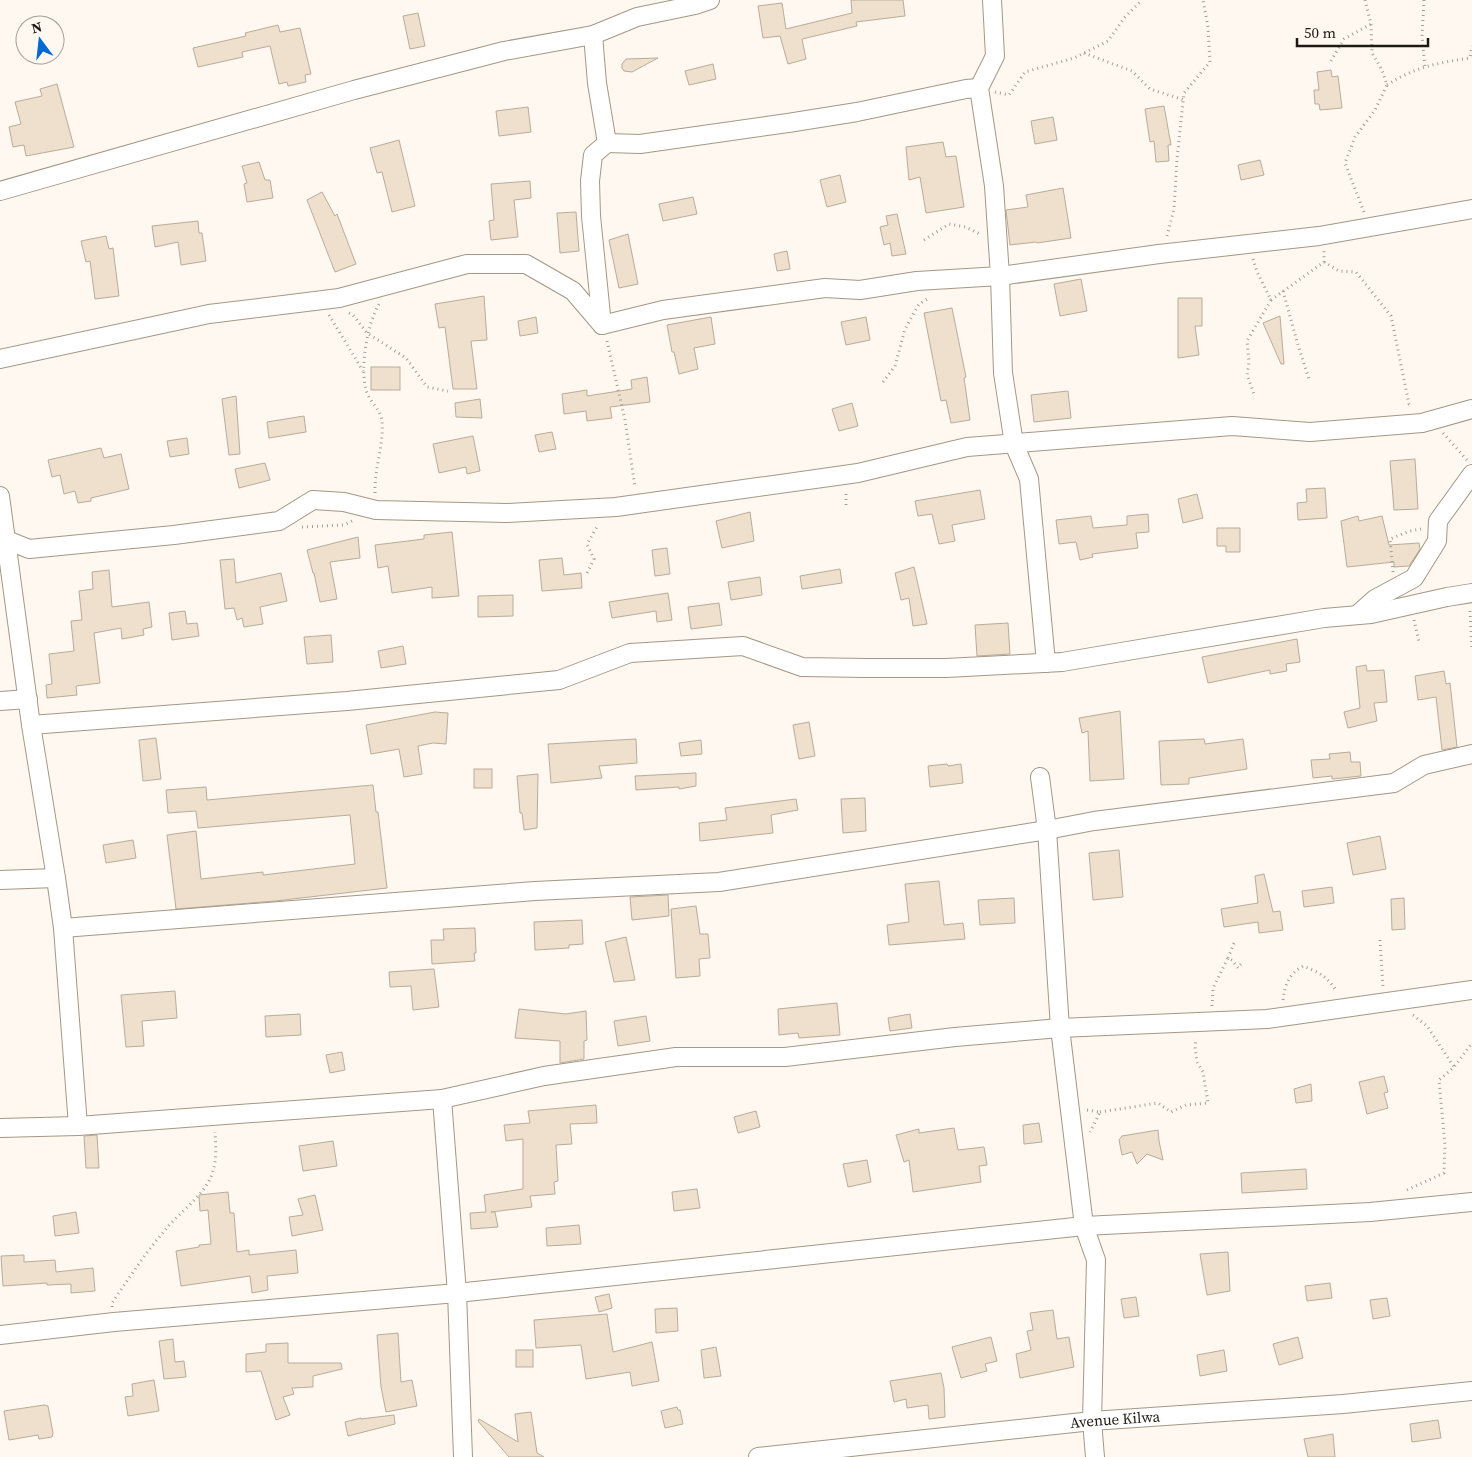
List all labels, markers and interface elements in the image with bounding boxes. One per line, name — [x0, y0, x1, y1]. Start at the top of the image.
north arrow — [15, 15, 65, 65]
scale bar — [1297, 15, 1428, 47]
text: N — [29, 16, 44, 38]
text: 50 m — [1304, 22, 1336, 43]
street label: Avenue Kilwa — [1069, 1405, 1161, 1433]

